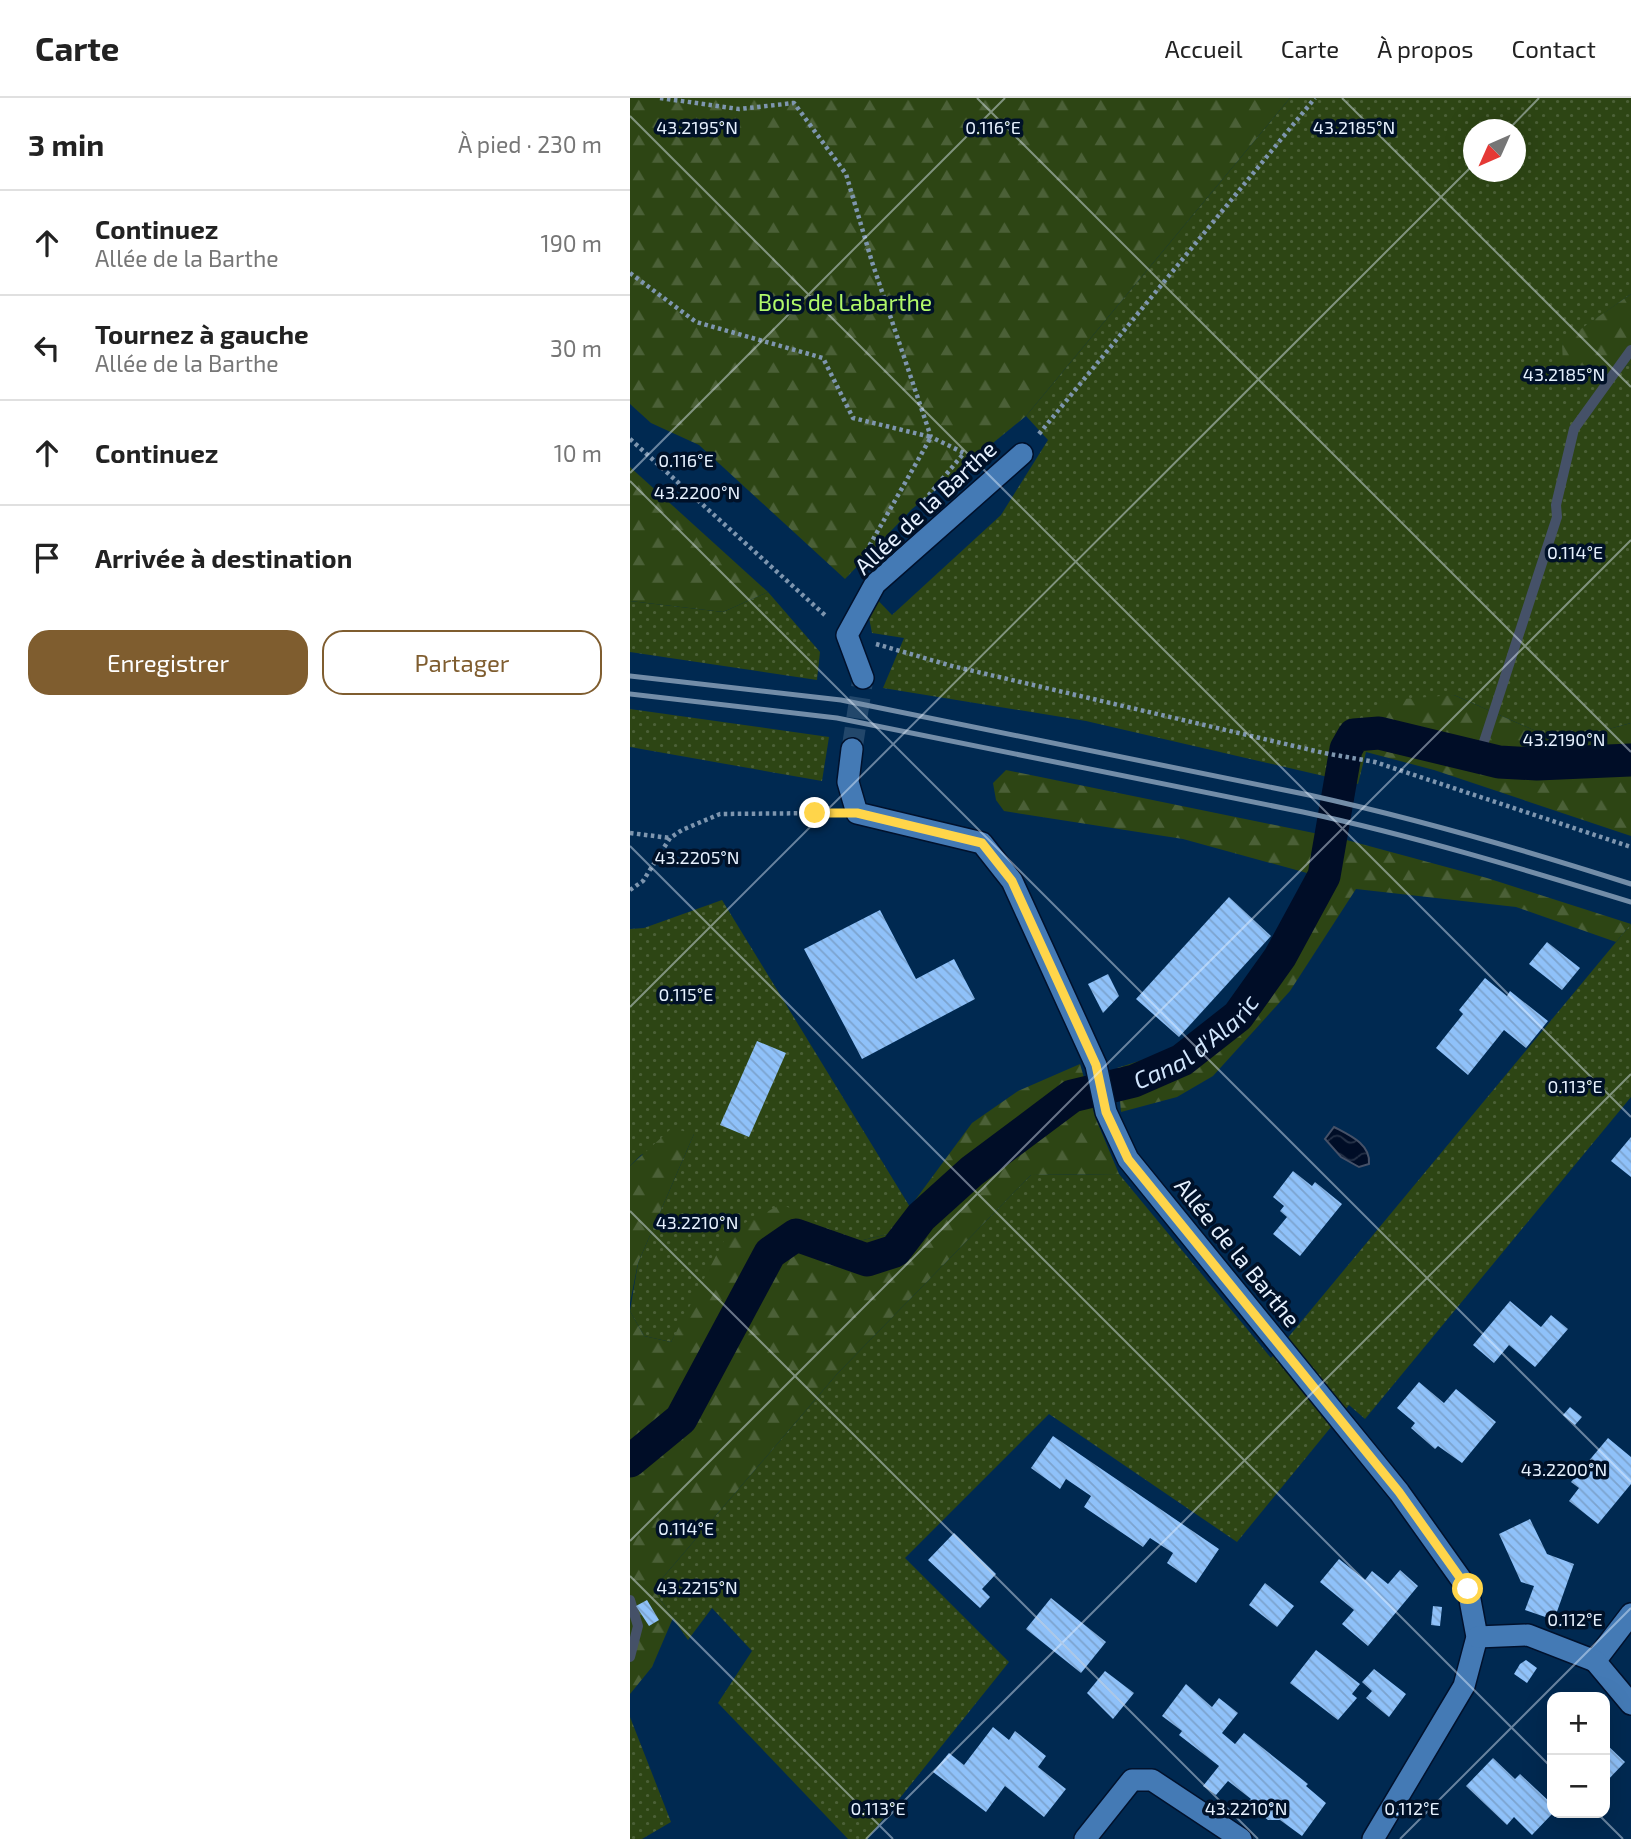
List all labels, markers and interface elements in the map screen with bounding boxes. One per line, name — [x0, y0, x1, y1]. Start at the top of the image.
text: Carte — [35, 28, 119, 68]
text: Accueil — [1165, 34, 1243, 63]
text: Carte — [1281, 34, 1339, 63]
text: À propos — [1377, 34, 1474, 63]
text: Contact — [1512, 34, 1596, 63]
text: 43.2195°N — [656, 116, 738, 138]
text: 0.116°E — [965, 116, 1021, 138]
text: 43.2185°N — [1313, 116, 1395, 138]
north arrow — [1463, 119, 1526, 182]
text: 3 min — [28, 126, 104, 162]
text: À pied · 230 m — [458, 130, 602, 158]
text: Continuez — [95, 213, 218, 244]
icon: ahead — [28, 224, 66, 262]
text: 190 m — [541, 229, 602, 257]
text: Allée de la Barthe — [95, 244, 279, 272]
park label: Bois de Labarthe — [758, 288, 932, 316]
text: Tournez à gauche — [95, 318, 309, 349]
icon: left — [28, 329, 66, 367]
text: 30 m — [550, 334, 602, 362]
text: Allée de la Barthe — [95, 349, 279, 377]
text: 43.2185°N — [1523, 363, 1605, 385]
icon: ahead — [28, 434, 66, 472]
street label: Allée de la Barthe — [848, 434, 1002, 580]
text: Continuez — [95, 437, 218, 468]
text: 10 m — [554, 439, 602, 467]
text: 0.116°E — [658, 449, 714, 471]
text: 43.2200°N — [654, 481, 740, 503]
icon: arrive — [28, 539, 66, 577]
text: 0.114°E — [1547, 541, 1603, 563]
text: Arrivée à destination — [95, 542, 352, 573]
button: Enregistrer — [28, 630, 308, 695]
button: Partager — [322, 630, 602, 695]
text: 43.2190°N — [1523, 728, 1605, 750]
route end — [799, 797, 830, 828]
text: 43.2205°N — [654, 846, 740, 868]
text: 0.115°E — [659, 983, 713, 1005]
water label: Canal d'Alaric — [1129, 988, 1264, 1094]
text: 0.113°E — [1547, 1075, 1603, 1097]
street label: Allée de la Barthe — [1169, 1172, 1307, 1332]
text: 43.2210°N — [656, 1211, 738, 1233]
text: 43.2200°N — [1521, 1458, 1607, 1480]
text: 0.114°E — [658, 1517, 714, 1539]
route start — [1452, 1573, 1483, 1604]
text: 43.2215°N — [656, 1576, 738, 1598]
text: 0.112°E — [1547, 1608, 1603, 1630]
map controls — [1547, 1692, 1610, 1818]
button: + — [1547, 1692, 1610, 1755]
button: − — [1547, 1755, 1610, 1818]
text: 0.113°E — [850, 1797, 906, 1819]
text: 43.2210°N — [1205, 1797, 1287, 1819]
text: 0.112°E — [1384, 1797, 1440, 1819]

